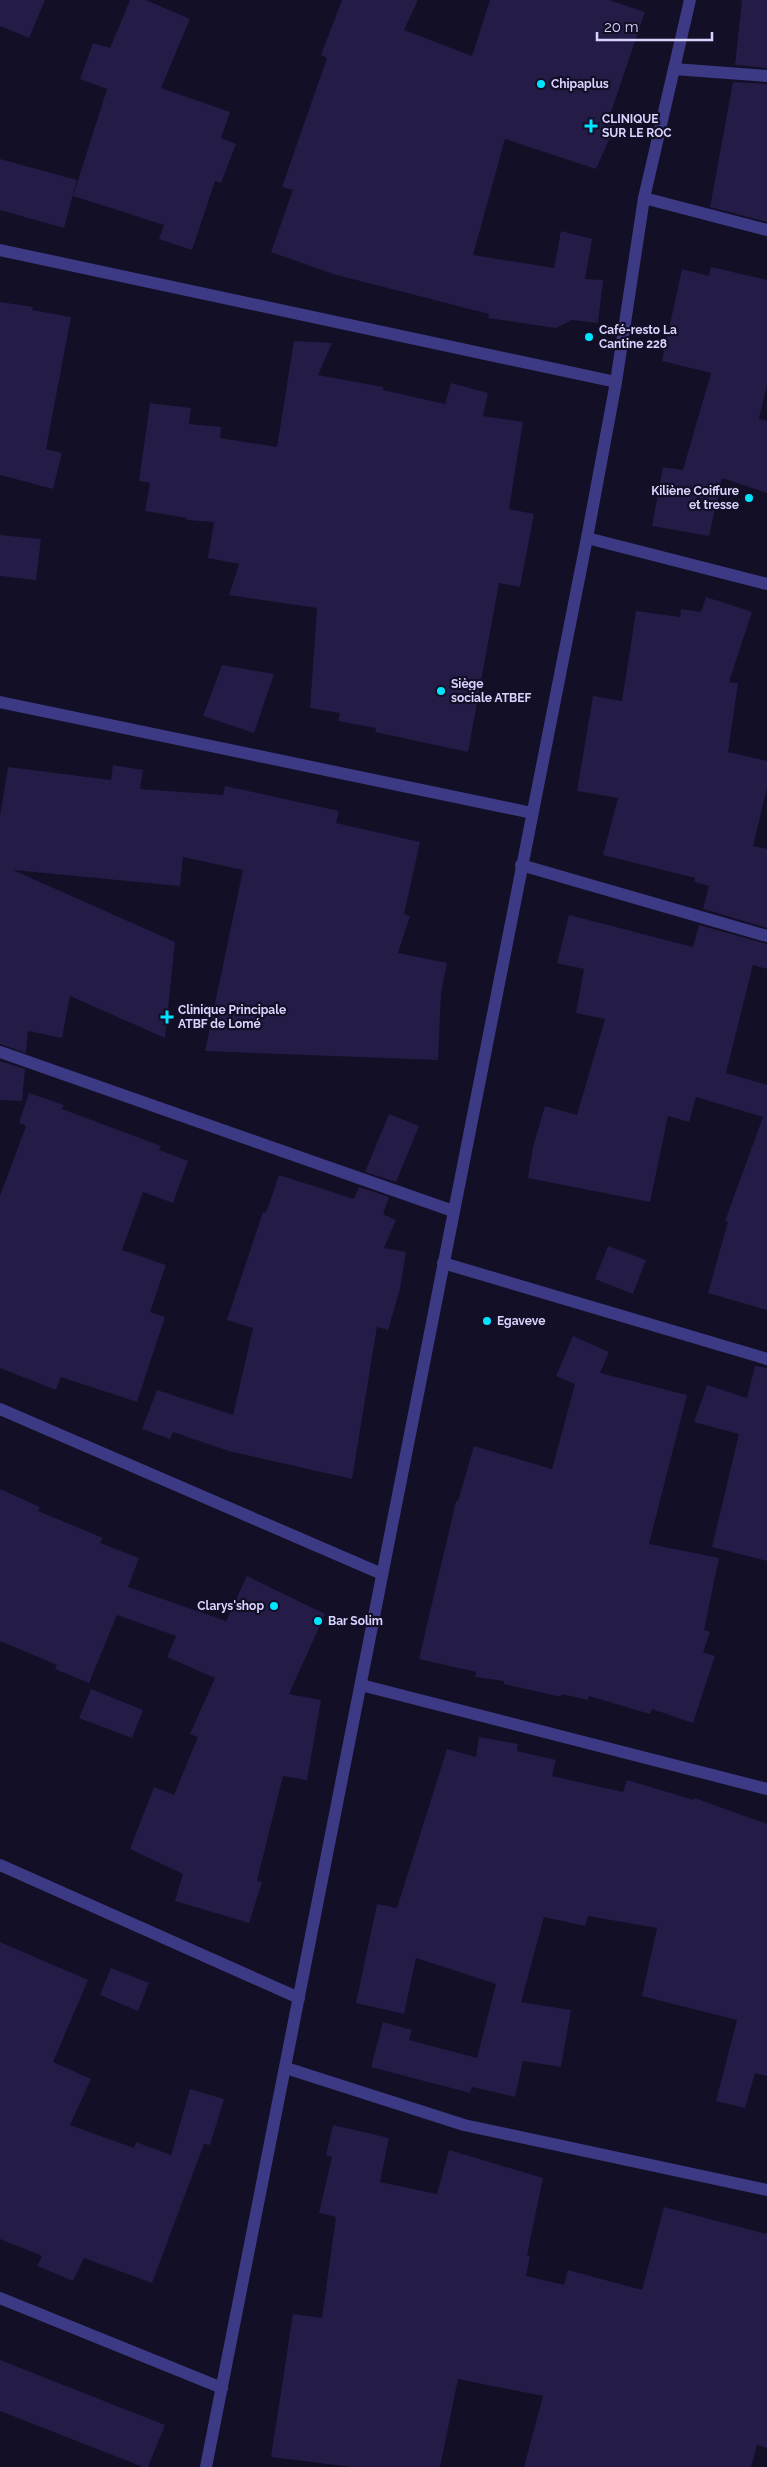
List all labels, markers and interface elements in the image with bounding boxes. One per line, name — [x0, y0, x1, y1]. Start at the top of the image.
scale bar — [597, 10, 712, 42]
text: 20 m — [604, 18, 639, 36]
place label: Chipaplus — [551, 77, 609, 91]
marker: Chipaplus — [535, 78, 547, 90]
place label: CLINIQUE SUR LE ROC — [602, 112, 672, 140]
marker: CLINIQUE SUR LE ROC — [584, 119, 598, 133]
place label: Café-resto La Cantine 228 — [599, 323, 677, 351]
marker: Café-resto La Cantine 228 — [583, 331, 595, 343]
place label: Kiliène Coiffure et tresse — [651, 484, 739, 512]
marker: Kiliène Coiffure et tresse — [743, 492, 755, 504]
place label: Siège sociale ATBEF — [451, 677, 531, 705]
marker: Siège sociale ATBEF — [435, 685, 447, 697]
place label: Clinique Principale ATBF de Lomé — [178, 1003, 286, 1031]
marker: Clinique Principale ATBF de Lomé — [160, 1010, 174, 1024]
place label: Egaveve — [497, 1314, 545, 1328]
marker: Egaveve — [481, 1315, 493, 1327]
place label: Clarys'shop — [197, 1599, 264, 1613]
marker: Clarys'shop — [268, 1600, 280, 1612]
place label: Bar Solim — [328, 1614, 383, 1628]
marker: Bar Solim — [312, 1615, 324, 1627]

